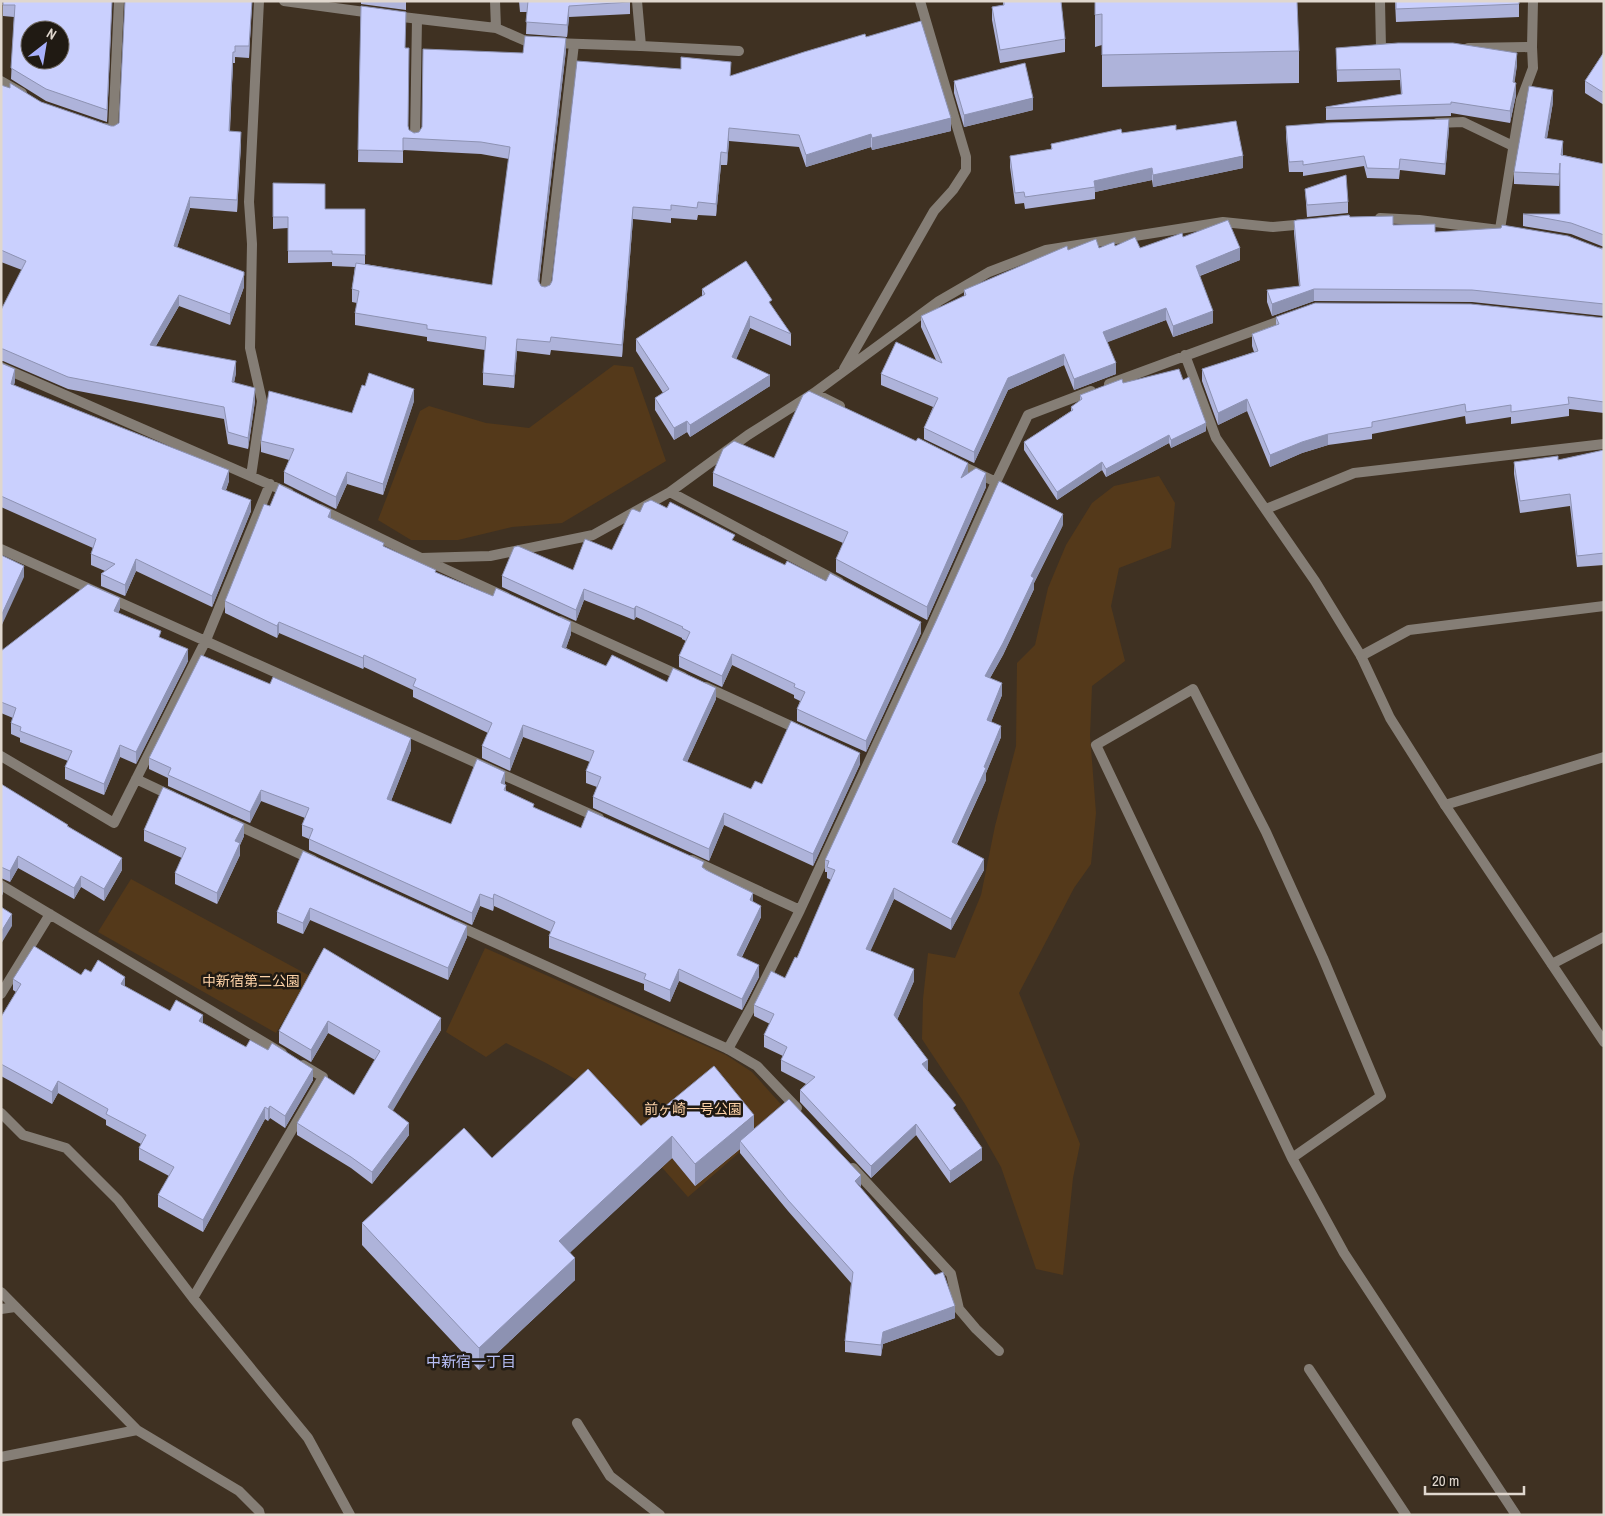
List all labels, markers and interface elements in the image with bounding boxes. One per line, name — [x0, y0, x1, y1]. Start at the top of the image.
north arrow — [20, 20, 70, 70]
text: N — [44, 24, 60, 44]
park label: 中新宿第二公園 — [202, 972, 300, 990]
park label: 前ヶ崎一号公園 — [644, 1100, 742, 1118]
district label: 中新宿一丁目 — [426, 1351, 516, 1372]
scale bar — [1425, 1464, 1524, 1496]
text: 20 m — [1432, 1470, 1459, 1491]

